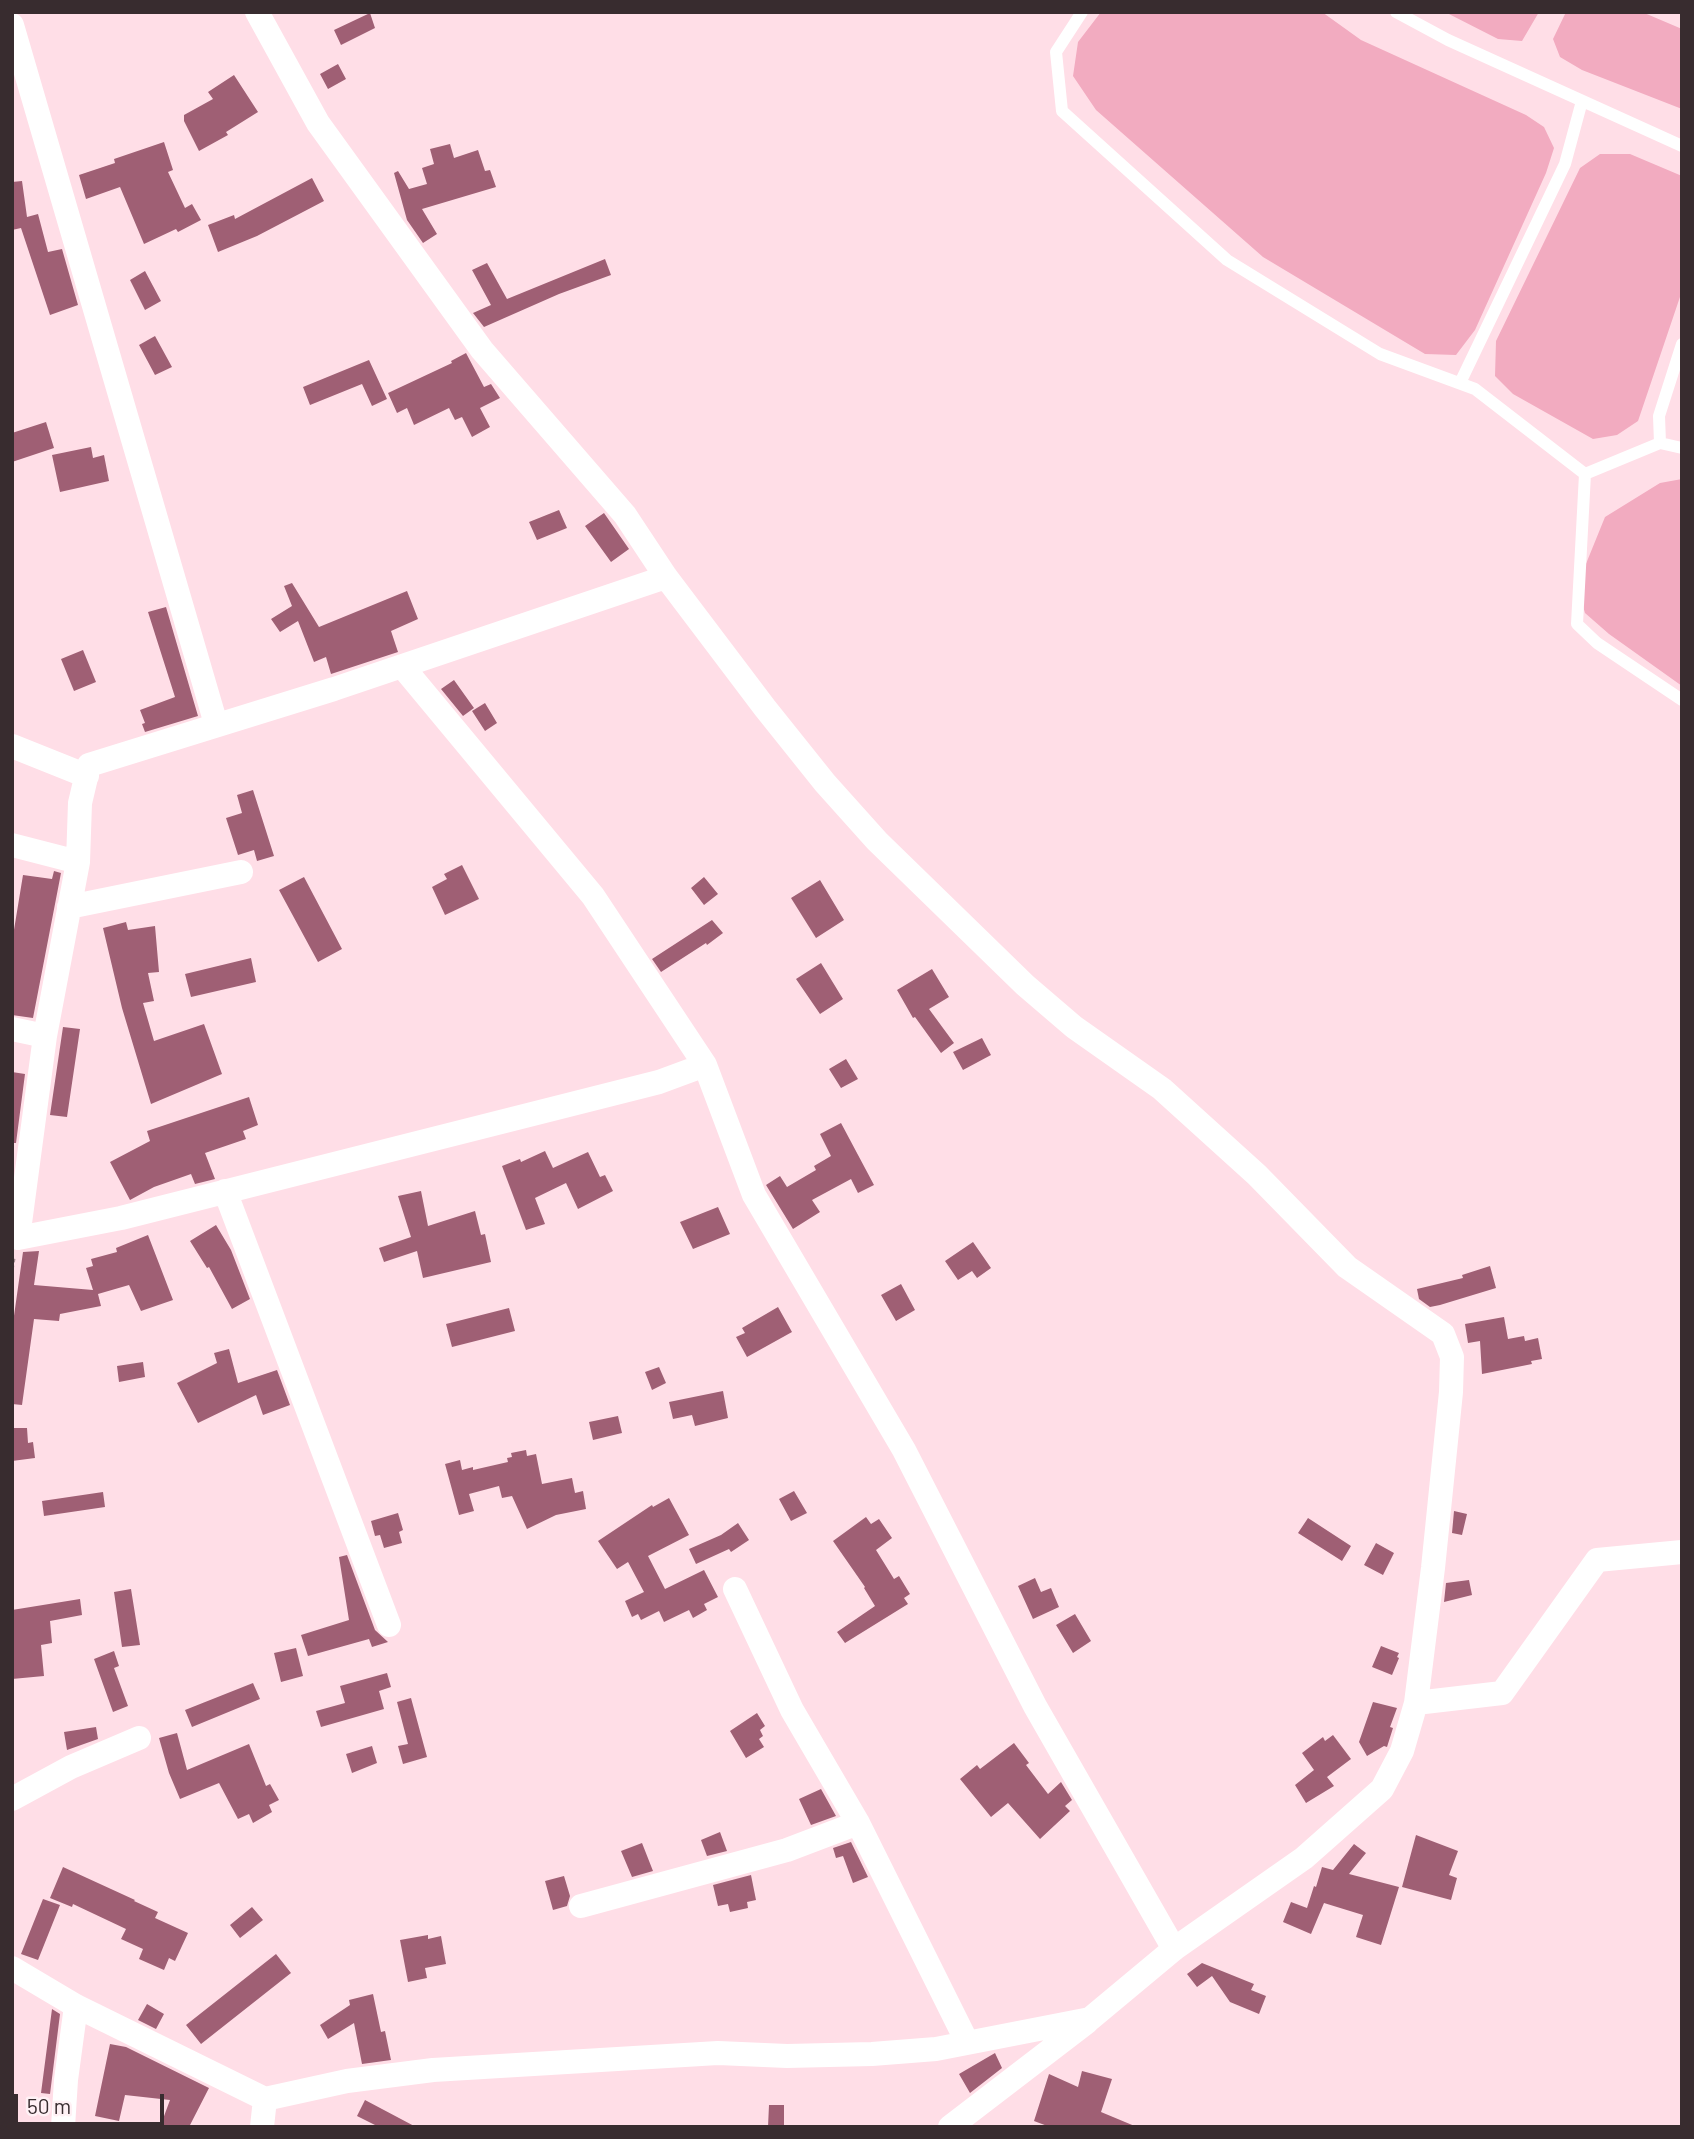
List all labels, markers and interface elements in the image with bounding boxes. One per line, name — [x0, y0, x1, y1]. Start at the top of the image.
scale bar — [18, 2080, 168, 2124]
text: 50 m — [27, 2093, 71, 2118]

